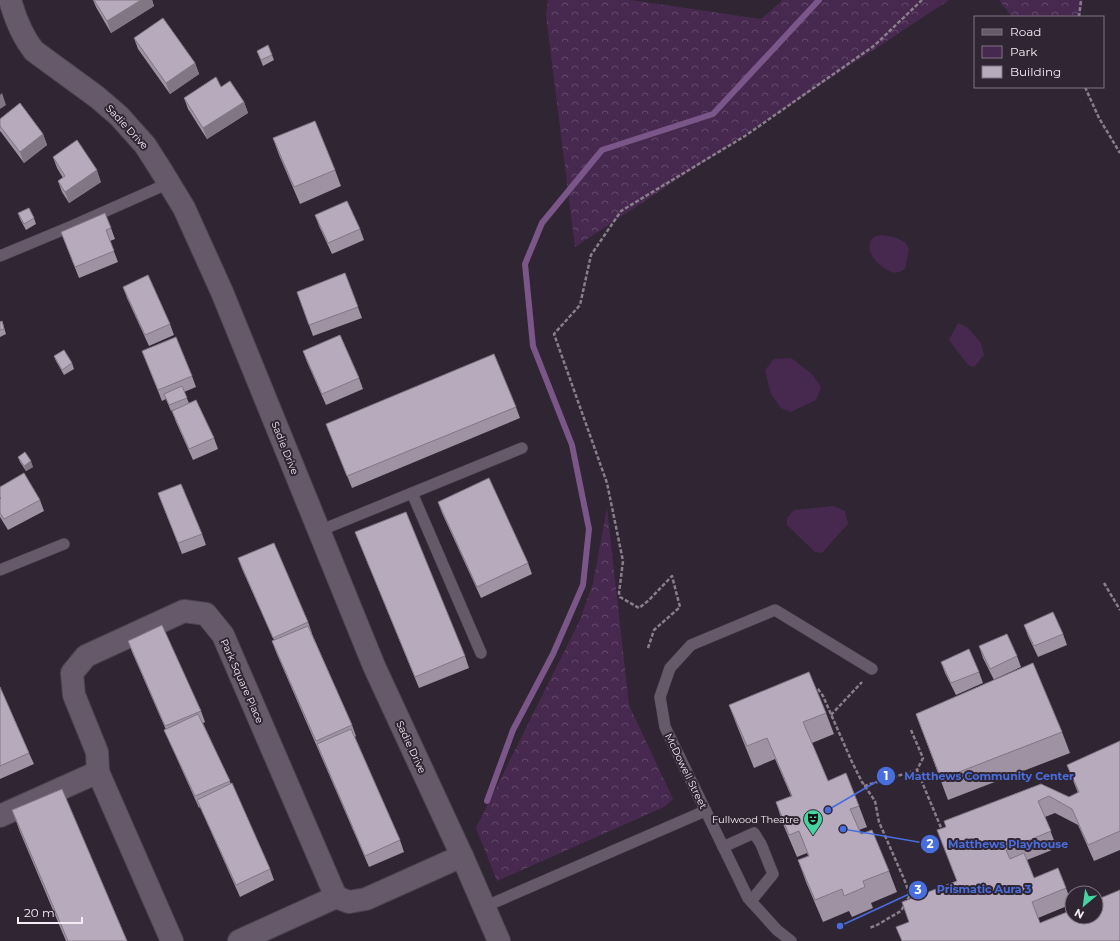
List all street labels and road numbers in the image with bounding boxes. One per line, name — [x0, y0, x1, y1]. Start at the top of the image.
street label: Sadie Drive — [103, 102, 151, 152]
street label: Sadie Drive — [268, 419, 302, 477]
street label: Park Square Place — [218, 637, 266, 725]
street label: Sadie Drive — [393, 719, 429, 775]
street label: McDowell Street — [662, 731, 710, 811]

